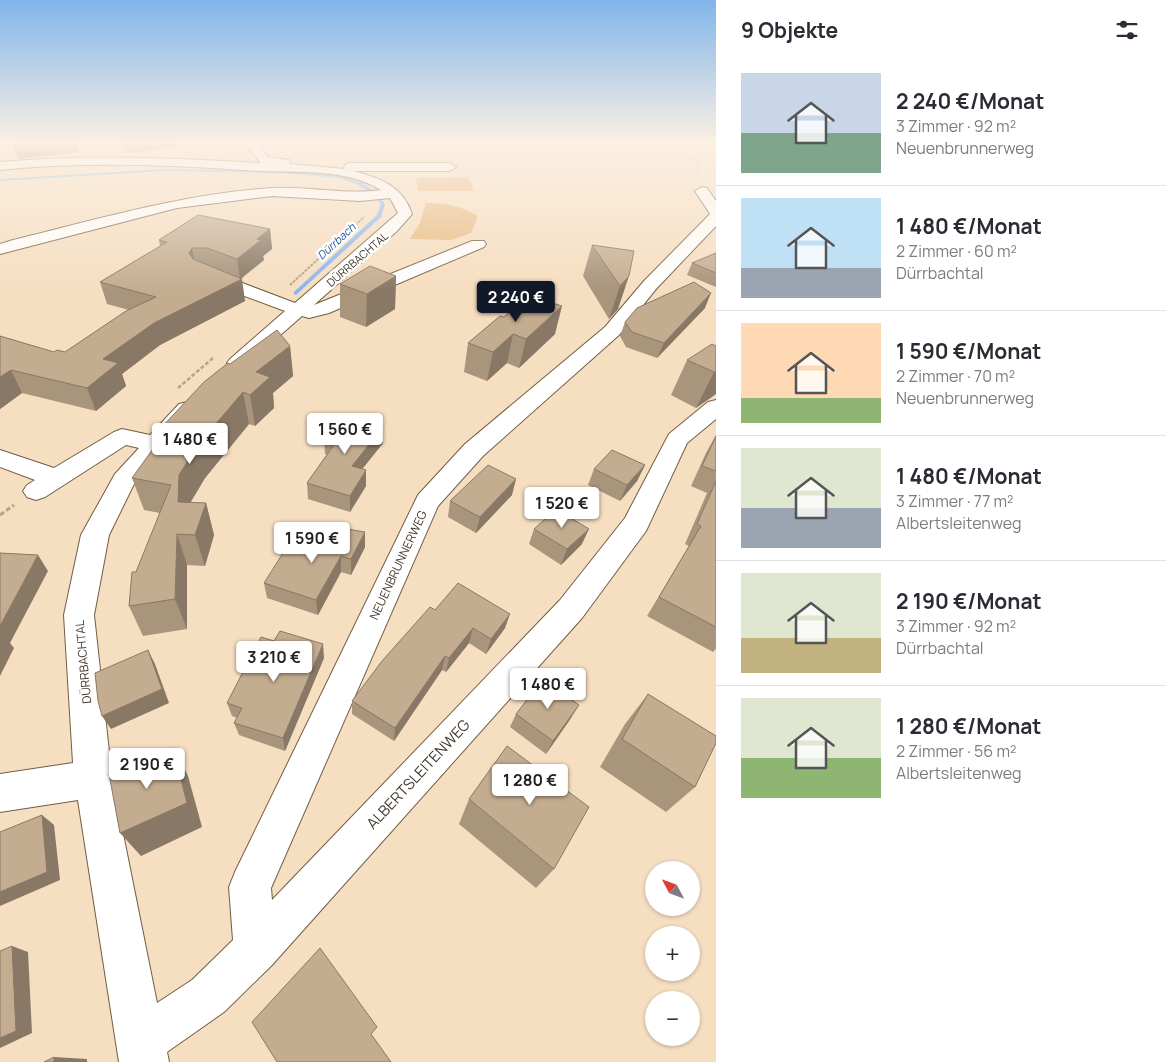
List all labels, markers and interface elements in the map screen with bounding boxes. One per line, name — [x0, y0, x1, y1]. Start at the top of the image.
text: 9 Objekte — [741, 16, 838, 44]
icon: filters — [1113, 16, 1141, 44]
text: 2 240 €/Monat — [896, 87, 1044, 115]
icon: home — [781, 93, 841, 153]
text: 3 Zimmer · 92 m² — [896, 115, 1016, 137]
text: Neuenbrunnerweg — [896, 137, 1034, 159]
text: 1 480 €/Monat — [896, 212, 1042, 240]
icon: home — [781, 218, 841, 278]
water label: Dürrbach — [314, 219, 359, 263]
street label: DÜRRBACHTAL — [323, 228, 391, 290]
text: 2 Zimmer · 60 m² — [896, 240, 1017, 262]
text: Dürrbachtal — [896, 262, 984, 284]
pin: 2 240 € — [470, 280, 562, 323]
text: 2 240 € — [488, 286, 544, 308]
text: 1 590 €/Monat — [896, 337, 1041, 365]
icon: home — [781, 343, 841, 403]
text: 2 Zimmer · 70 m² — [896, 365, 1015, 387]
text: Neuenbrunnerweg — [896, 387, 1034, 409]
pin: 1 560 € — [299, 412, 391, 455]
text: 1 560 € — [318, 418, 372, 440]
pin: 1 480 € — [144, 422, 236, 465]
text: 1 480 € — [163, 428, 217, 450]
text: 1 480 €/Monat — [896, 462, 1042, 490]
icon: home — [781, 468, 841, 528]
pin: 1 520 € — [516, 486, 608, 529]
text: 3 Zimmer · 77 m² — [896, 490, 1014, 512]
text: 1 520 € — [535, 492, 589, 514]
street label: NEUENBRUNNERWEG — [365, 507, 431, 622]
text: Albertsleitenweg — [896, 512, 1022, 534]
pin: 1 590 € — [266, 522, 358, 564]
text: 1 590 € — [285, 527, 339, 549]
text: 2 190 €/Monat — [896, 587, 1042, 615]
icon: home — [781, 593, 841, 653]
text: 3 Zimmer · 92 m² — [896, 615, 1016, 637]
street label: DÜRRBACHTAL — [71, 620, 95, 704]
text: Dürrbachtal — [896, 637, 984, 659]
pin: 3 210 € — [228, 640, 320, 683]
text: 3 210 € — [247, 646, 301, 668]
pin: 1 480 € — [502, 668, 594, 710]
text: 1 480 € — [521, 673, 575, 695]
text: 1 280 €/Monat — [896, 712, 1041, 740]
street label: ALBERTSLEITENWEG — [362, 714, 475, 833]
icon: home — [781, 718, 841, 778]
text: 2 Zimmer · 56 m² — [896, 740, 1016, 762]
pin: 2 190 € — [101, 748, 193, 790]
text: 2 190 € — [120, 753, 174, 775]
text: Albertsleitenweg — [896, 762, 1022, 784]
pin: 1 280 € — [484, 764, 576, 806]
text: 1 280 € — [503, 769, 557, 791]
north arrow — [645, 861, 700, 916]
map controls — [645, 861, 700, 1046]
button: + — [645, 926, 700, 981]
button: − — [645, 991, 700, 1046]

